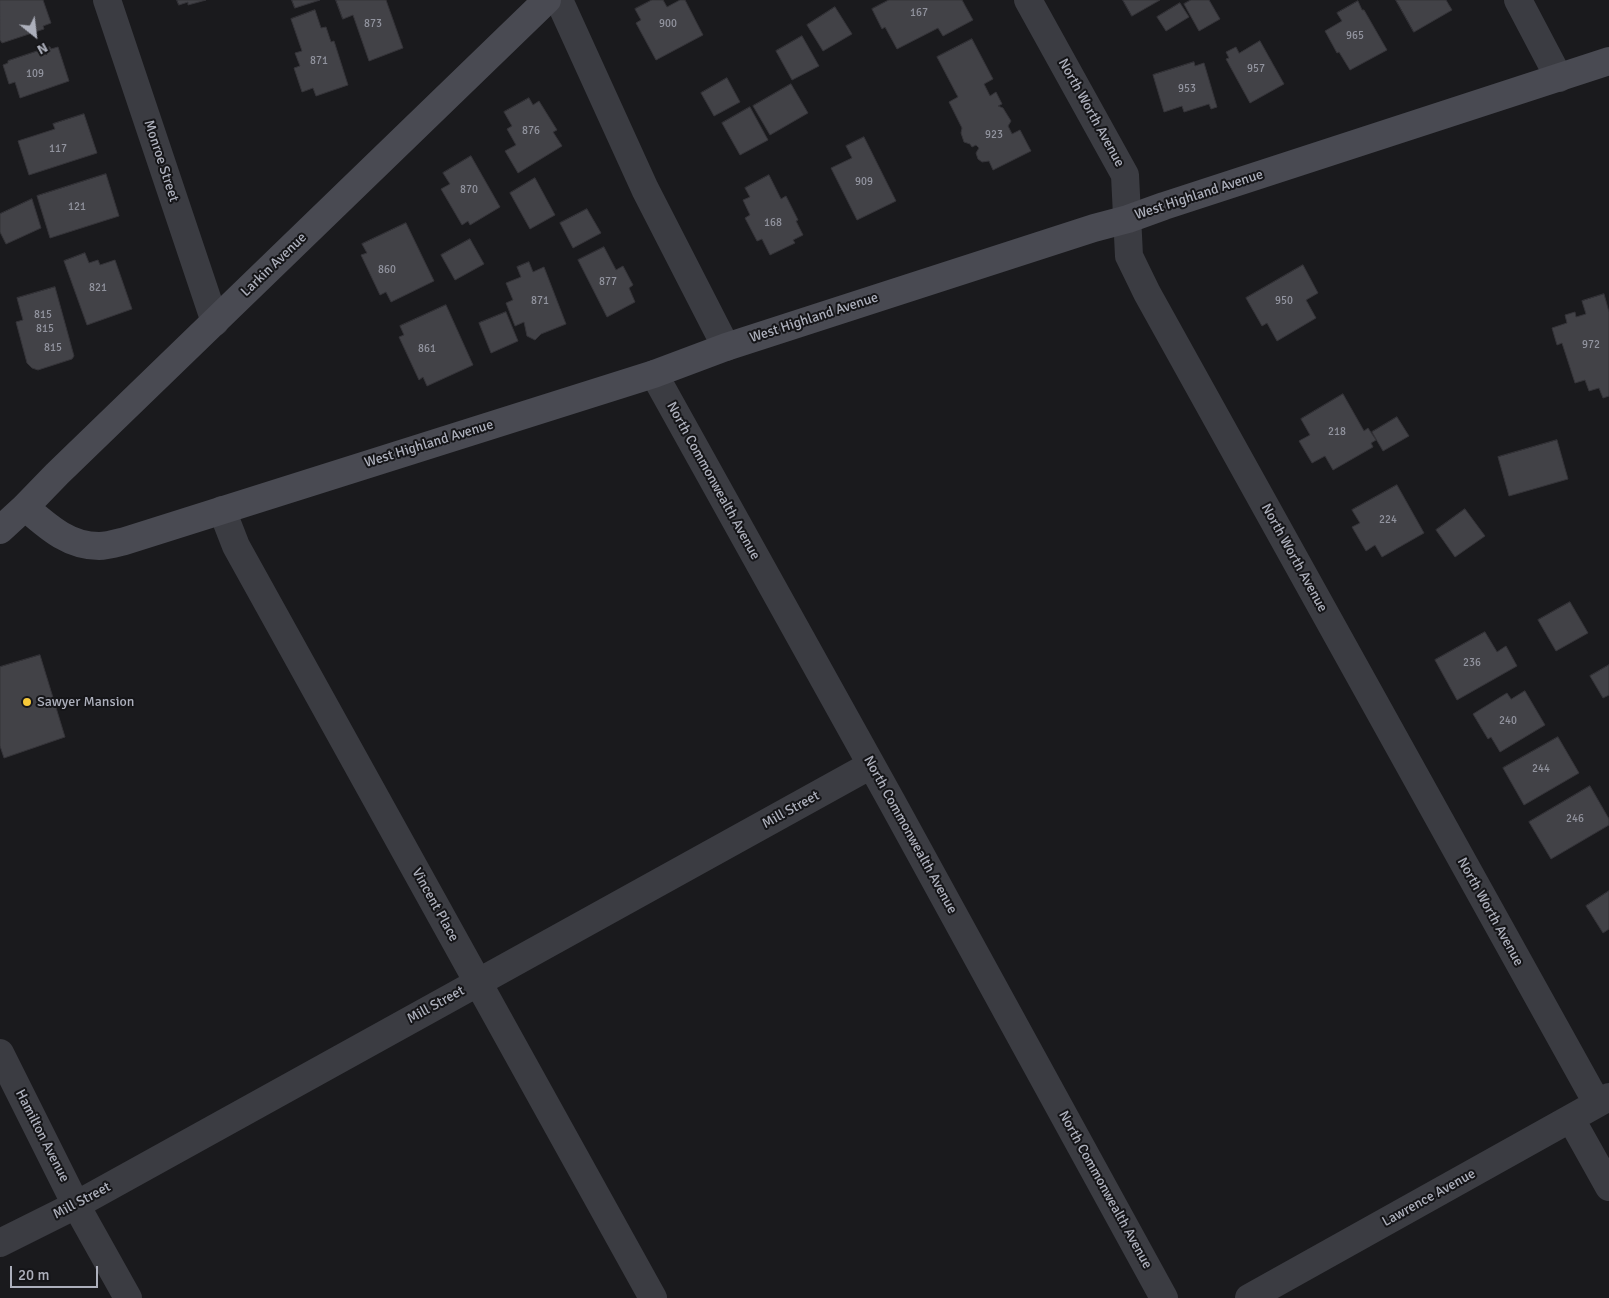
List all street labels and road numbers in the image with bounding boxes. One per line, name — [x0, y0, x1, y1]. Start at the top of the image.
street label: North Worth Avenue — [1054, 56, 1128, 170]
street label: Monroe Street — [140, 118, 182, 204]
street label: West Highland Avenue — [1133, 166, 1265, 224]
street label: Larkin Avenue — [238, 230, 310, 300]
street label: West Highland Avenue — [748, 289, 880, 347]
street label: North Commonwealth Avenue — [663, 399, 763, 563]
street label: West Highland Avenue — [363, 416, 495, 472]
street label: North Worth Avenue — [1257, 501, 1331, 615]
street label: North Commonwealth Avenue — [860, 753, 960, 917]
street label: Mill Street — [759, 787, 823, 833]
street label: North Worth Avenue — [1453, 855, 1527, 969]
street label: Vincent Place — [408, 865, 462, 945]
street label: Mill Street — [404, 982, 468, 1028]
street label: Hamilton Avenue — [11, 1087, 73, 1185]
street label: North Commonwealth Avenue — [1055, 1108, 1155, 1272]
street label: Lawrence Avenue — [1379, 1165, 1479, 1231]
street label: Mill Street — [50, 1179, 114, 1223]

